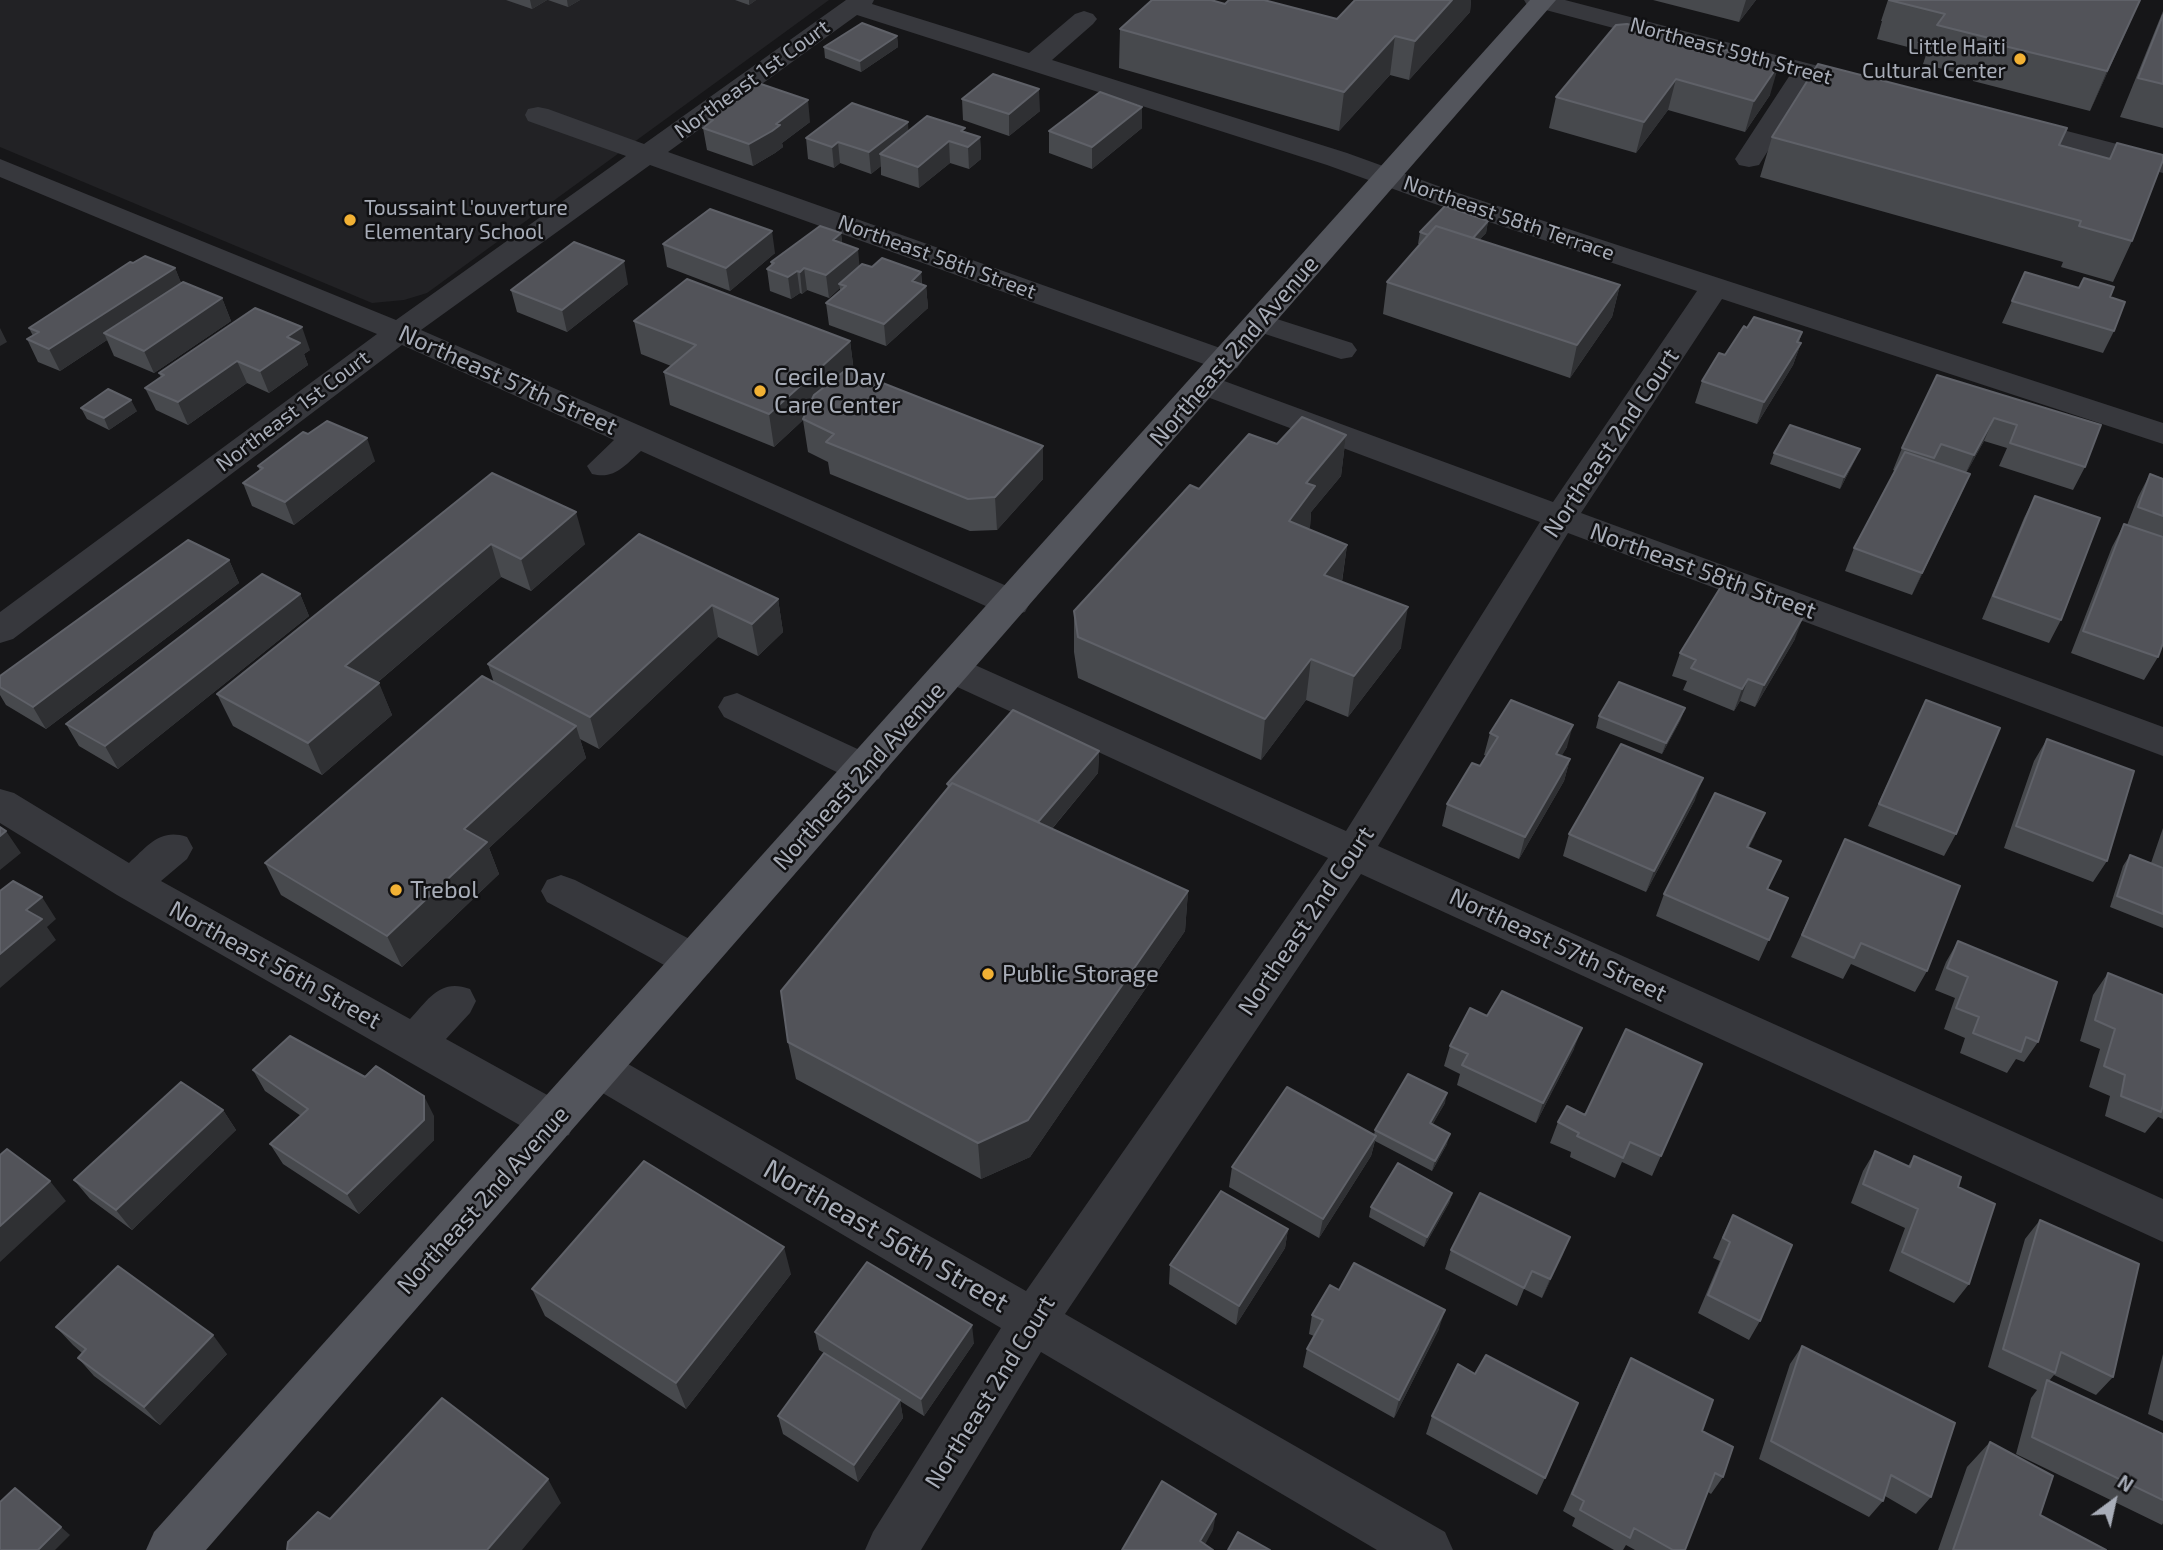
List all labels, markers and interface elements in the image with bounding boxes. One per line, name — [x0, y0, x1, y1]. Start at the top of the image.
street label: Northeast 59th Street — [1627, 12, 1835, 90]
street label: Northeast 1st Court — [670, 14, 834, 144]
place label: Little Haiti Cultural Center — [1862, 34, 2006, 84]
marker: Little Haiti Cultural Center — [2012, 51, 2028, 67]
street label: Northeast 58th Terrace — [1400, 170, 1618, 266]
place label: Toussaint L'ouverture Elementary School — [364, 195, 568, 245]
street label: Northeast 58th Street — [835, 209, 1039, 305]
marker: Toussaint L'ouverture Elementary School — [342, 212, 358, 228]
street label: Northeast 2nd Avenue — [1143, 250, 1325, 452]
street label: Northeast 57th Street — [394, 319, 622, 441]
street label: Northeast 2nd Court — [1537, 343, 1685, 543]
street label: Northeast 1st Court — [211, 345, 375, 477]
place label: Cecile Day Care Center — [774, 363, 901, 419]
marker: Cecile Day Care Center — [752, 383, 768, 399]
street label: Northeast 58th Street — [1586, 517, 1820, 625]
street label: Northeast 2nd Avenue — [767, 676, 951, 876]
street label: Northeast 2nd Court — [1232, 821, 1380, 1021]
place label: Trebol — [410, 876, 478, 904]
marker: Trebol — [388, 882, 404, 898]
street label: Northeast 57th Street — [1445, 882, 1671, 1008]
street label: Northeast 56th Street — [164, 895, 386, 1035]
place label: Public Storage — [1002, 960, 1159, 988]
marker: Public Storage — [980, 966, 996, 982]
street label: Northeast 2nd Avenue — [391, 1100, 575, 1300]
street label: Northeast 56th Street — [757, 1152, 1015, 1320]
street label: Northeast 2nd Court — [919, 1290, 1061, 1494]
north arrow — [2079, 1466, 2149, 1536]
text: N — [2114, 1470, 2138, 1496]

